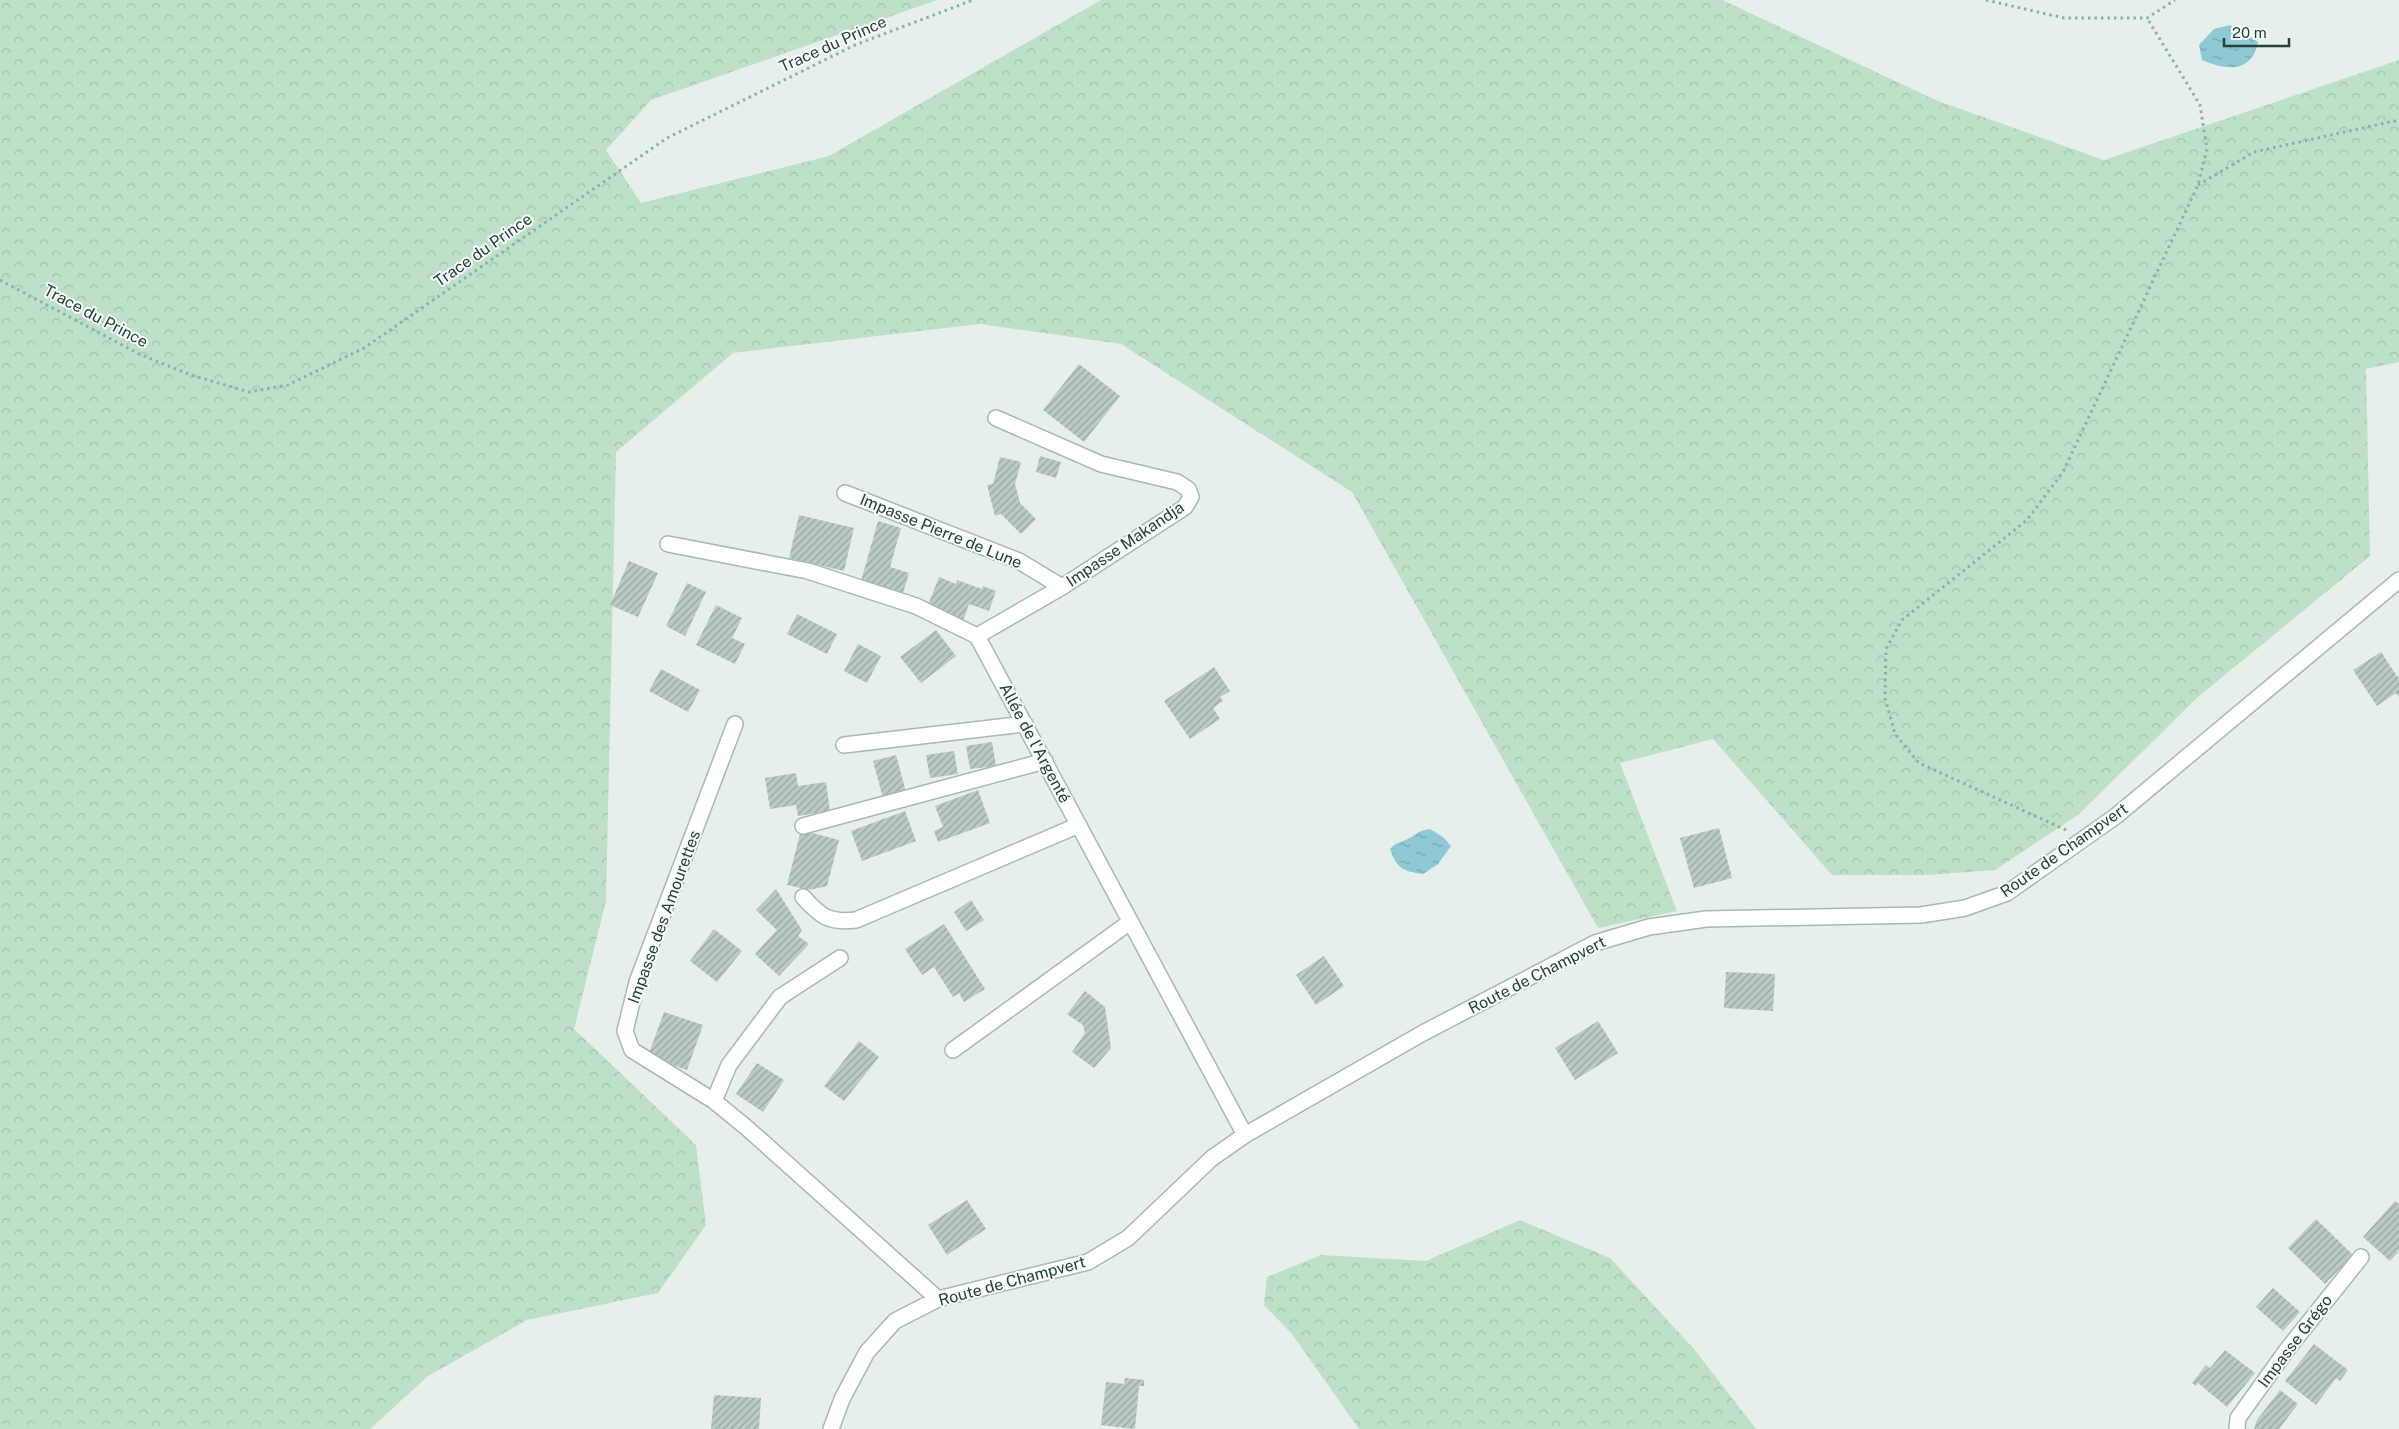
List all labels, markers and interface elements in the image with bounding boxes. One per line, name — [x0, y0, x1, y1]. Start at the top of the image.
street label: Trace du Prince — [777, 12, 889, 76]
scale bar — [2224, 15, 2289, 47]
text: 20 m — [2232, 24, 2267, 41]
street label: Trace du Prince — [430, 209, 536, 291]
street label: Trace du Prince — [41, 281, 151, 351]
street label: Impasse Pierre de Lune — [857, 490, 1025, 572]
street label: Impasse Makandja — [1062, 498, 1188, 590]
street label: Allée de l'Argenté — [995, 680, 1075, 806]
street label: Route de Champvert — [1997, 799, 2131, 901]
street label: Impasse des Amourettes — [624, 828, 704, 1006]
street label: Route de Champvert — [1465, 932, 1609, 1018]
street label: Route de Champvert — [936, 1252, 1088, 1310]
street label: Impasse Grégo — [2254, 1291, 2336, 1391]

